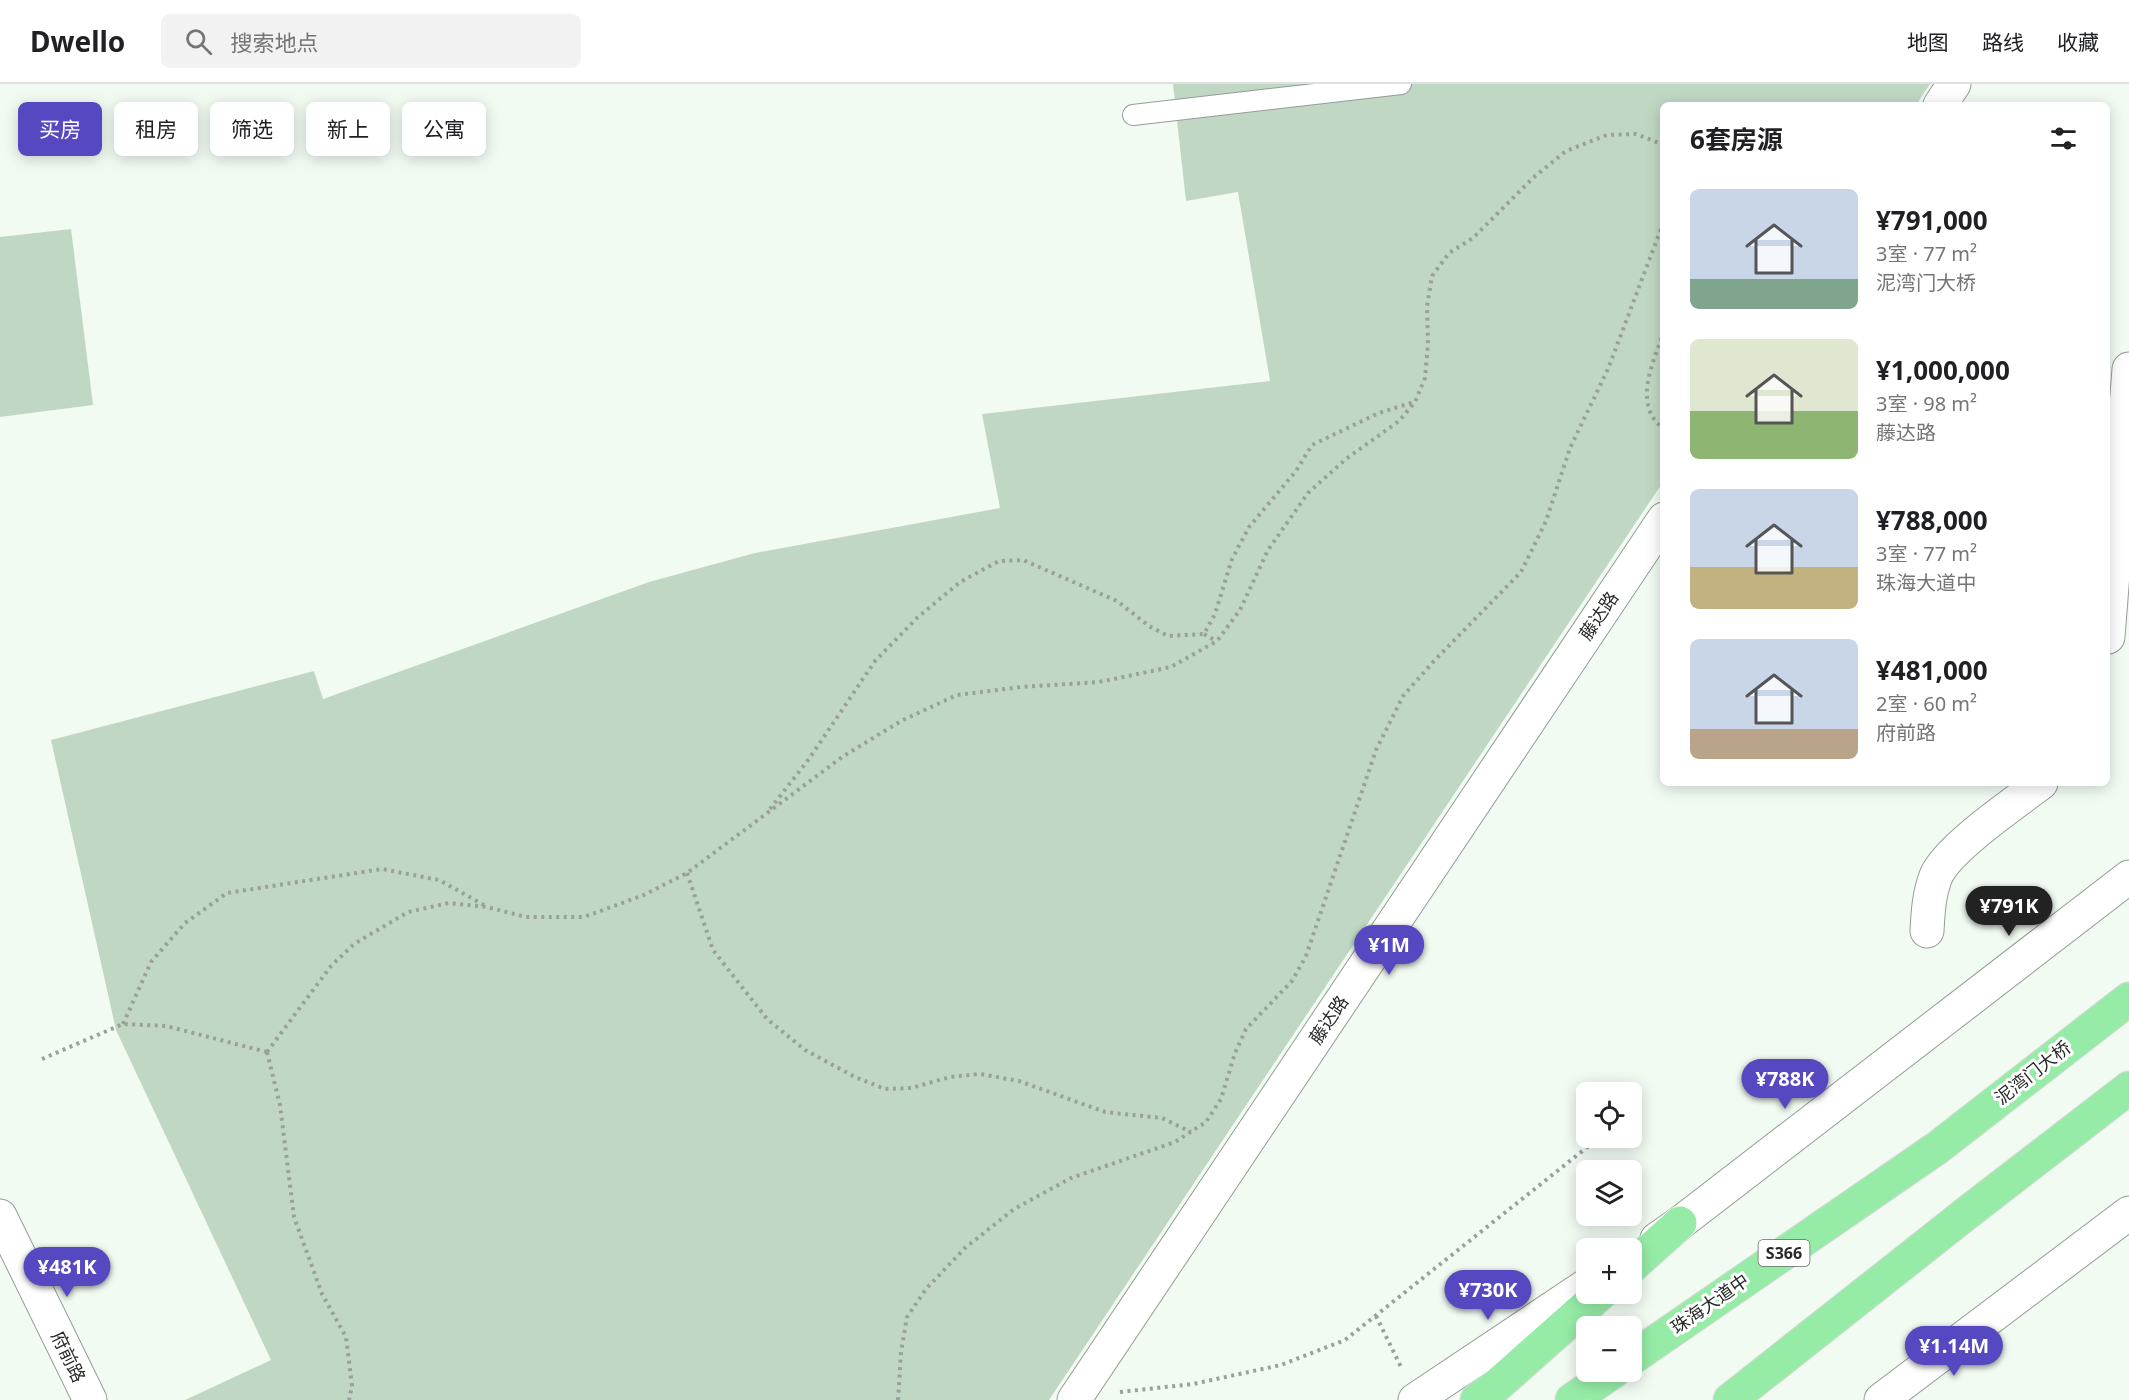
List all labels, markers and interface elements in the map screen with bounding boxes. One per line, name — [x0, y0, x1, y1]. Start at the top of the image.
search box — [161, 14, 581, 68]
text: Dwello — [30, 22, 125, 60]
icon: search — [182, 25, 215, 58]
text: 搜索地点 — [230, 27, 318, 57]
text: 地图 — [1907, 28, 1949, 56]
text: 路线 — [1982, 28, 2024, 56]
text: 收藏 — [2057, 28, 2099, 56]
chip: 买房 — [18, 102, 102, 156]
chip: 租房 — [114, 102, 198, 156]
chip: 筛选 — [210, 102, 294, 156]
chip: 新上 — [306, 102, 390, 156]
chip: 公寓 — [402, 102, 486, 156]
text: 6套房源 — [1690, 121, 1783, 157]
icon: filters — [2047, 122, 2080, 155]
text: ¥791,000 — [1876, 202, 1988, 238]
icon: home — [1738, 213, 1810, 285]
text: 3室 · 77 m² — [1876, 240, 1977, 267]
text: 泥湾门大桥 — [1876, 269, 1976, 296]
text: ¥1,000,000 — [1876, 352, 2010, 388]
icon: home — [1738, 363, 1810, 435]
text: 3室 · 98 m² — [1876, 390, 1977, 417]
text: 藤达路 — [1876, 419, 1936, 446]
text: ¥788,000 — [1876, 502, 1988, 538]
icon: home — [1738, 513, 1810, 585]
text: 3室 · 77 m² — [1876, 540, 1977, 567]
text: 珠海大道中 — [1876, 569, 1976, 596]
street label: 藤达路 — [1573, 586, 1623, 645]
text: ¥481,000 — [1876, 652, 1988, 688]
icon: home — [1738, 663, 1810, 735]
text: 2室 · 60 m² — [1876, 690, 1977, 717]
text: 府前路 — [1876, 719, 1936, 746]
pin: ¥791K — [1967, 886, 2051, 937]
text: ¥791K — [1979, 892, 2039, 919]
pin: ¥1M — [1360, 925, 1418, 976]
text: ¥1M — [1368, 931, 1410, 958]
street label: 藤达路 — [1303, 990, 1353, 1049]
street label: 泥湾门大桥 — [1990, 1035, 2075, 1109]
pin: ¥788K — [1743, 1059, 1827, 1110]
text: ¥788K — [1755, 1065, 1815, 1092]
map controls — [1576, 1082, 1642, 1382]
button: locate — [1576, 1082, 1642, 1148]
button: layers — [1576, 1160, 1642, 1226]
button: + — [1576, 1238, 1642, 1304]
road number: S366 — [1758, 1240, 1810, 1266]
pin: ¥481K — [25, 1247, 109, 1298]
text: ¥481K — [37, 1253, 97, 1280]
street label: 珠海大道中 — [1666, 1268, 1753, 1339]
pin: ¥730K — [1446, 1270, 1530, 1321]
text: ¥730K — [1458, 1276, 1518, 1303]
button: − — [1576, 1316, 1642, 1382]
pin: ¥1.14M — [1905, 1326, 2003, 1377]
street label: 府前路 — [46, 1327, 92, 1386]
text: ¥1.14M — [1919, 1332, 1989, 1359]

